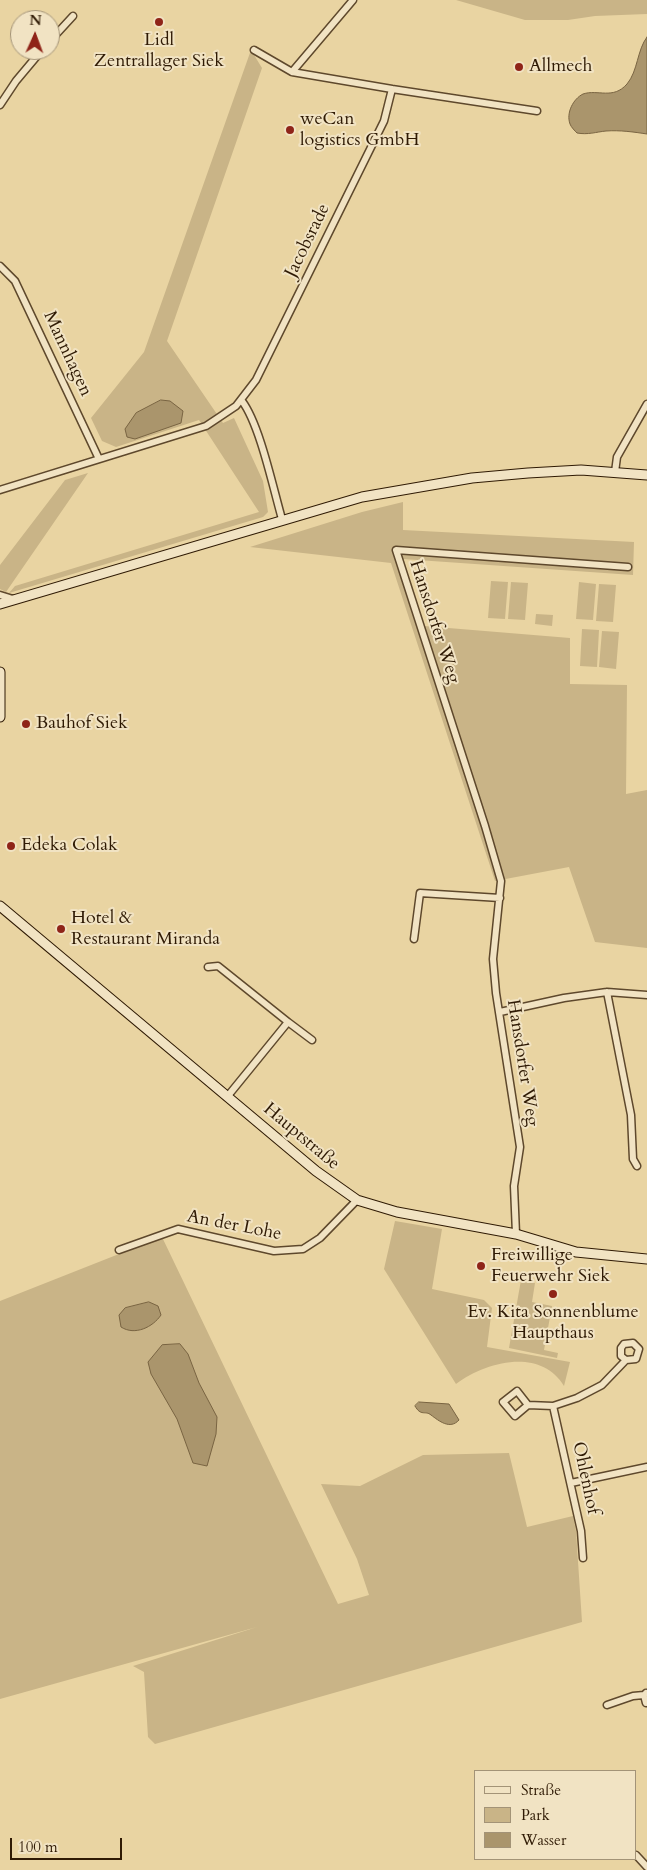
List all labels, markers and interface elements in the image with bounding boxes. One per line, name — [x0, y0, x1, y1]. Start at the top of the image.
north arrow — [10, 10, 60, 60]
text: N — [29, 11, 42, 30]
marker: Lidl Zentrallager Siek — [153, 16, 165, 28]
place label: Lidl Zentrallager Siek — [94, 30, 224, 72]
place label: Allmech — [529, 56, 592, 78]
marker: Allmech — [513, 61, 525, 73]
place label: weCan logistics GmbH — [300, 109, 419, 152]
marker: weCan logistics GmbH — [284, 124, 296, 136]
street label: Jacobsrade — [281, 201, 335, 281]
street label: Mannhagen — [38, 308, 96, 400]
street label: Hansdorfer Weg — [404, 558, 464, 686]
place label: Bauhof Siek — [36, 713, 128, 735]
marker: Bauhof Siek — [20, 718, 32, 730]
place label: Edeka Colak — [21, 835, 118, 857]
marker: Edeka Colak — [5, 840, 17, 852]
place label: Hotel & Restaurant Miranda — [71, 908, 220, 951]
marker: Hotel & Restaurant Miranda — [55, 923, 67, 935]
street label: Hansdorfer Weg — [501, 998, 543, 1128]
street label: Hauptstraße — [258, 1099, 344, 1175]
street label: An der Lohe — [185, 1206, 283, 1246]
place label: Freiwillige Feuerwehr Siek — [491, 1245, 610, 1288]
marker: Freiwillige Feuerwehr Siek — [475, 1260, 487, 1272]
marker: Ev. Kita Sonnenblume Haupthaus — [547, 1288, 559, 1300]
place label: Ev. Kita Sonnenblume Haupthaus — [467, 1302, 639, 1345]
street label: Ohlenhof — [567, 1440, 603, 1516]
legend — [474, 1770, 637, 1860]
text: Straße — [521, 1780, 561, 1800]
text: Park — [521, 1805, 550, 1825]
scale bar — [12, 1828, 125, 1860]
text: Wasser — [521, 1830, 566, 1850]
text: 100 m — [18, 1837, 58, 1857]

